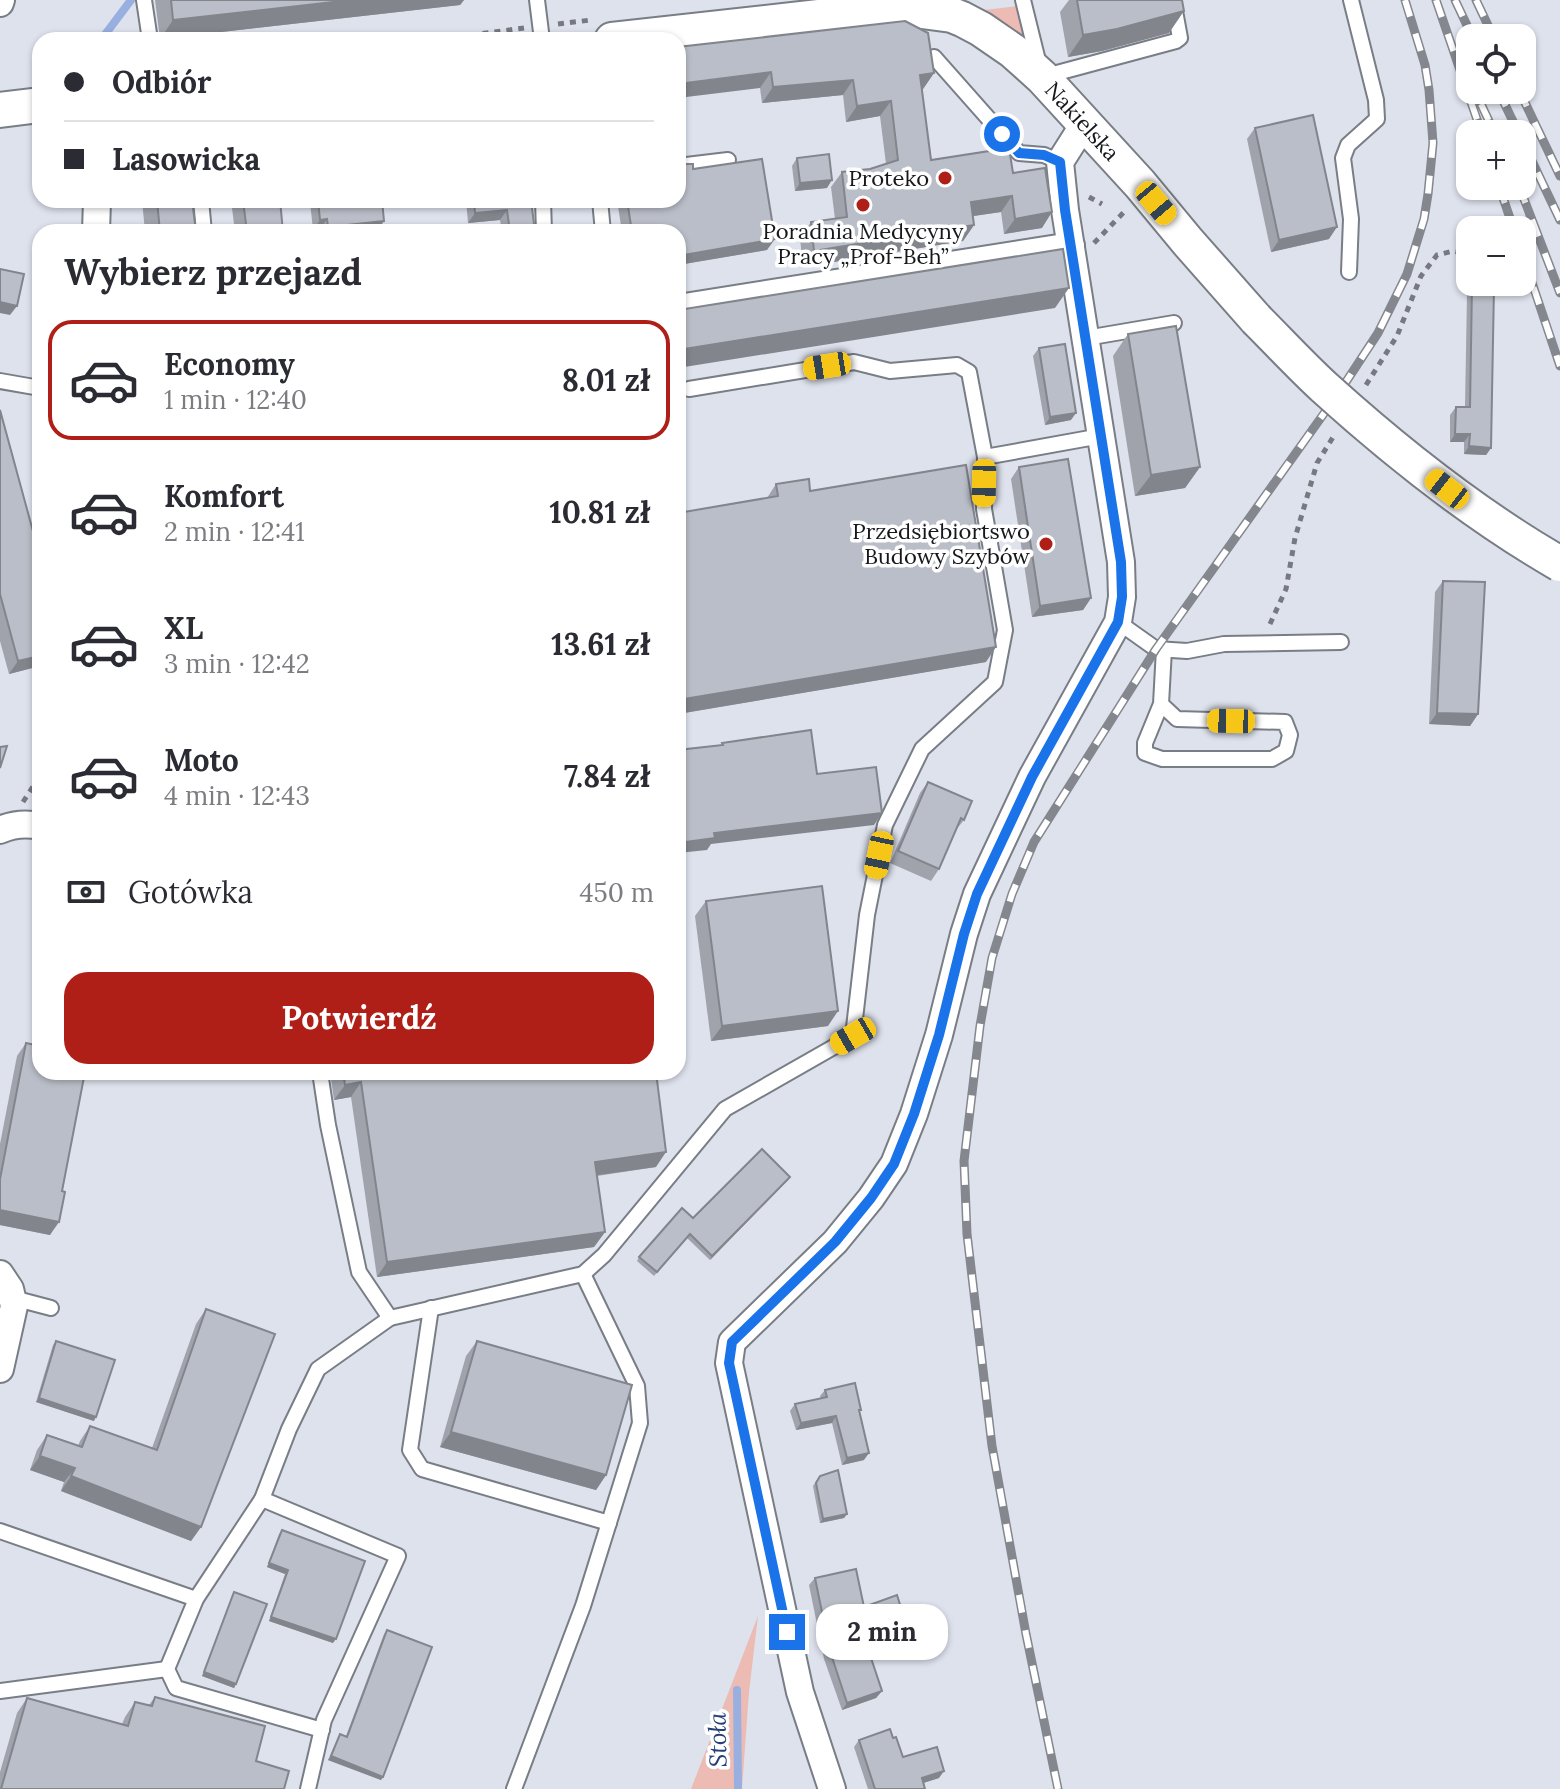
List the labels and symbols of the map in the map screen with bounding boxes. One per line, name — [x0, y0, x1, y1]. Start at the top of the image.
street label: Nakielska — [1039, 76, 1126, 166]
route start — [984, 116, 1020, 152]
place label: Proteko — [848, 164, 929, 192]
marker: Proteko — [936, 169, 954, 187]
car — [1131, 177, 1181, 229]
marker: Poradnia Medycyny Pracy „Prof-Beh” — [854, 196, 872, 214]
place label: Poradnia Medycyny Pracy „Prof-Beh” — [763, 217, 964, 270]
car — [801, 350, 853, 382]
car — [972, 459, 996, 507]
car — [1421, 465, 1473, 513]
place label: Przedsiębiortswo Budowy Szybów — [852, 517, 1030, 570]
marker: Przedsiębiortswo Budowy Szybów — [1037, 535, 1055, 553]
car — [1207, 709, 1255, 733]
car — [862, 829, 896, 881]
car — [826, 1014, 880, 1058]
callout: 2 min — [815, 1604, 947, 1660]
route end — [769, 1614, 805, 1650]
water label: Stoła — [702, 1711, 733, 1768]

